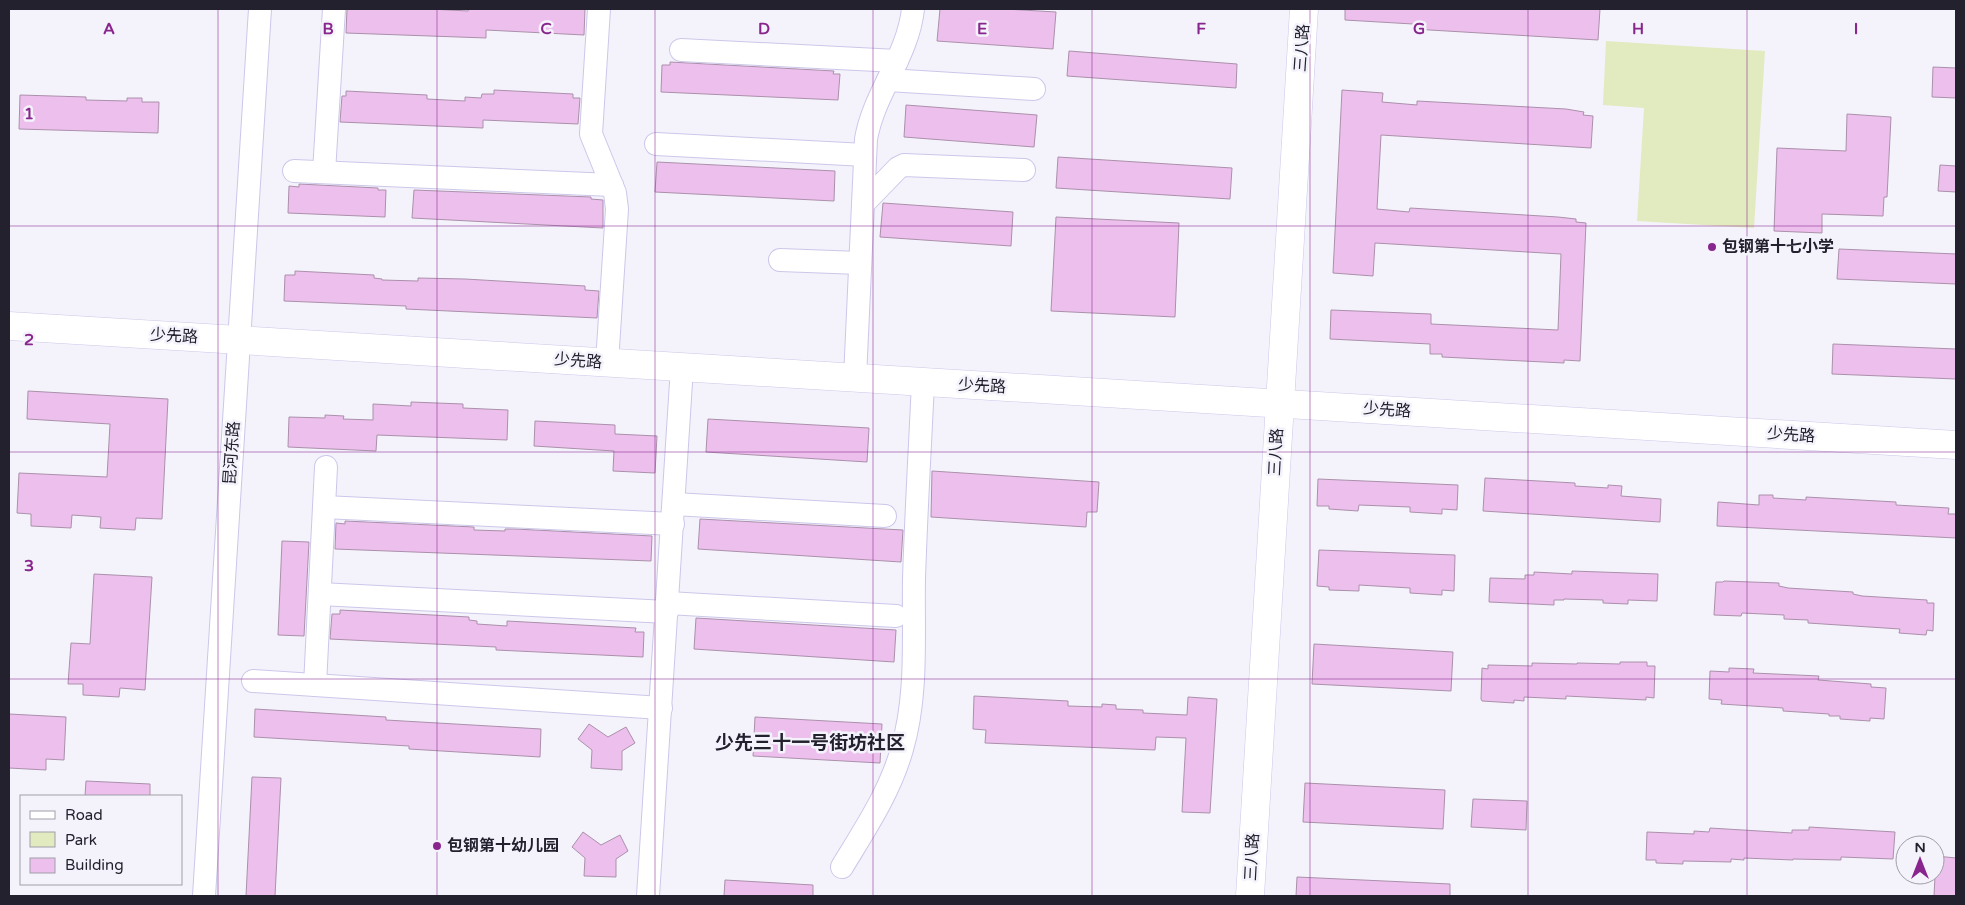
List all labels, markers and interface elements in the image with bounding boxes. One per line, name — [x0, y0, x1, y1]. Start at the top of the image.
text: A — [103, 19, 115, 39]
text: B — [322, 19, 334, 39]
text: C — [540, 19, 552, 39]
text: D — [758, 19, 770, 39]
text: E — [977, 19, 987, 39]
text: F — [1196, 19, 1206, 39]
text: G — [1413, 19, 1425, 39]
text: H — [1632, 19, 1644, 39]
text: I — [1854, 19, 1858, 39]
street label: 三八路 — [1290, 23, 1314, 73]
text: 1 — [24, 104, 34, 124]
place label: 包钢第十七小学 — [1722, 237, 1834, 257]
marker: 包钢第十七小学 — [1706, 241, 1718, 253]
street label: 少先路 — [150, 325, 198, 347]
text: 2 — [24, 330, 34, 350]
street label: 少先路 — [553, 349, 603, 373]
street label: 少先路 — [958, 375, 1006, 397]
street label: 少先路 — [1362, 398, 1412, 422]
street label: 昆河东路 — [220, 420, 244, 486]
street label: 少先路 — [1766, 423, 1816, 447]
street label: 三八路 — [1265, 428, 1287, 476]
text: 3 — [24, 556, 34, 576]
district label: 少先三十一号街坊社区 — [715, 732, 905, 754]
legend — [20, 795, 182, 885]
text: Road — [65, 806, 103, 824]
text: Park — [65, 831, 97, 849]
street label: 三八路 — [1241, 833, 1263, 881]
north arrow — [1895, 835, 1945, 885]
place label: 包钢第十幼儿园 — [447, 836, 559, 856]
text: N — [1914, 839, 1926, 856]
marker: 包钢第十幼儿园 — [431, 840, 443, 852]
text: Building — [65, 856, 124, 874]

